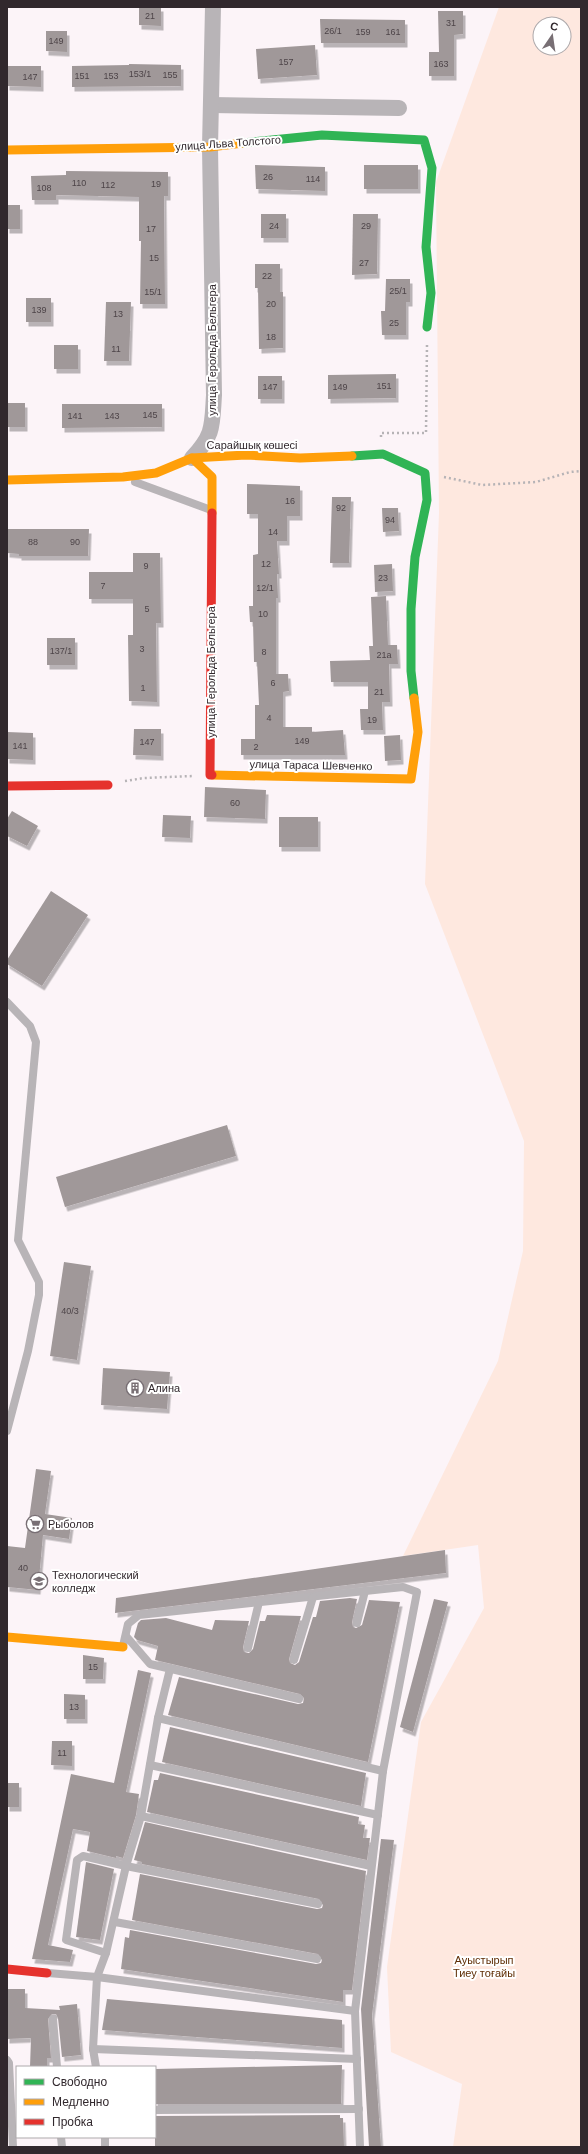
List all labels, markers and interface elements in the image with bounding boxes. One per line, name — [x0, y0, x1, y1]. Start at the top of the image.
house number: 21 — [145, 11, 155, 21]
north arrow — [532, 16, 572, 56]
house number: 31 — [446, 18, 456, 28]
text: С — [549, 20, 560, 33]
house number: 26/1 — [324, 26, 342, 36]
house number: 159 — [355, 27, 371, 37]
house number: 161 — [385, 27, 401, 37]
house number: 149 — [48, 36, 64, 46]
house number: 157 — [278, 57, 294, 67]
house number: 163 — [433, 59, 449, 69]
house number: 153/1 — [129, 69, 151, 79]
house number: 155 — [162, 70, 178, 80]
house number: 151 — [74, 71, 90, 81]
house number: 153 — [103, 71, 119, 81]
house number: 147 — [22, 72, 38, 82]
street label: улица Льва Толстого — [175, 133, 281, 153]
house number: 26 — [263, 172, 273, 182]
house number: 114 — [306, 174, 320, 184]
house number: 110 — [72, 178, 86, 188]
house number: 19 — [151, 179, 161, 189]
house number: 112 — [101, 180, 115, 190]
house number: 108 — [36, 183, 52, 193]
house number: 24 — [269, 221, 279, 231]
house number: 29 — [361, 221, 371, 231]
house number: 17 — [146, 224, 156, 234]
house number: 15 — [149, 253, 159, 263]
house number: 27 — [359, 258, 369, 268]
house number: 22 — [262, 271, 272, 281]
street label: улица Герольда Бельгера — [206, 283, 218, 416]
house number: 25/1 — [389, 286, 407, 296]
house number: 15/1 — [144, 287, 162, 297]
house number: 20 — [266, 299, 276, 309]
house number: 139 — [31, 305, 47, 315]
house number: 13 — [113, 309, 123, 319]
house number: 25 — [389, 318, 399, 328]
house number: 18 — [266, 332, 276, 342]
house number: 11 — [111, 344, 121, 354]
house number: 151 — [376, 381, 392, 391]
house number: 147 — [262, 382, 278, 392]
house number: 149 — [332, 382, 348, 392]
house number: 145 — [142, 410, 158, 420]
house number: 141 — [67, 411, 83, 421]
house number: 143 — [104, 411, 120, 421]
street label: Сарайшық көшесі — [207, 439, 297, 451]
house number: 16 — [285, 496, 295, 506]
house number: 92 — [336, 503, 346, 513]
house number: 94 — [385, 515, 395, 525]
house number: 14 — [268, 527, 278, 537]
house number: 88 — [28, 537, 38, 547]
house number: 90 — [70, 537, 80, 547]
house number: 12 — [261, 559, 271, 569]
house number: 9 — [143, 561, 149, 571]
house number: 23 — [378, 573, 388, 583]
house number: 7 — [100, 581, 106, 591]
house number: 12/1 — [256, 583, 274, 593]
house number: 5 — [144, 604, 150, 614]
street label: улица Герольда Бельгера — [205, 605, 217, 738]
house number: 10 — [258, 609, 268, 619]
house number: 3 — [139, 644, 145, 654]
house number: 137/1 — [50, 646, 72, 656]
house number: 8 — [261, 647, 267, 657]
house number: 21а — [376, 650, 392, 660]
house number: 6 — [270, 678, 276, 688]
house number: 1 — [140, 683, 146, 693]
house number: 21 — [374, 687, 384, 697]
house number: 4 — [266, 713, 272, 723]
house number: 19 — [367, 715, 377, 725]
house number: 149 — [294, 736, 310, 746]
house number: 147 — [139, 737, 155, 747]
house number: 141 — [12, 741, 28, 751]
house number: 2 — [253, 742, 259, 752]
street label: улица Тараса Шевченко — [249, 758, 373, 772]
house number: 60 — [230, 798, 240, 808]
house number: 40/3 — [61, 1306, 79, 1316]
building icon: Алина — [125, 1378, 145, 1398]
place label: Алина — [148, 1382, 181, 1394]
supermarket icon: Рыболов — [25, 1514, 45, 1534]
place label: Рыболов — [48, 1518, 94, 1530]
house number: 40 — [18, 1563, 28, 1573]
place label: Технологический колледж — [52, 1569, 139, 1594]
school or university icon: Технологический колледж — [29, 1571, 49, 1591]
house number: 15 — [88, 1662, 98, 1672]
house number: 13 — [69, 1702, 79, 1712]
house number: 11 — [57, 1748, 67, 1758]
park label: Ауыстырып Тиеу тоғайы — [453, 1954, 515, 1979]
legend — [16, 2066, 156, 2138]
text: Свободно — [52, 2075, 107, 2089]
text: Медленно — [52, 2095, 109, 2109]
text: Пробка — [52, 2115, 93, 2129]

